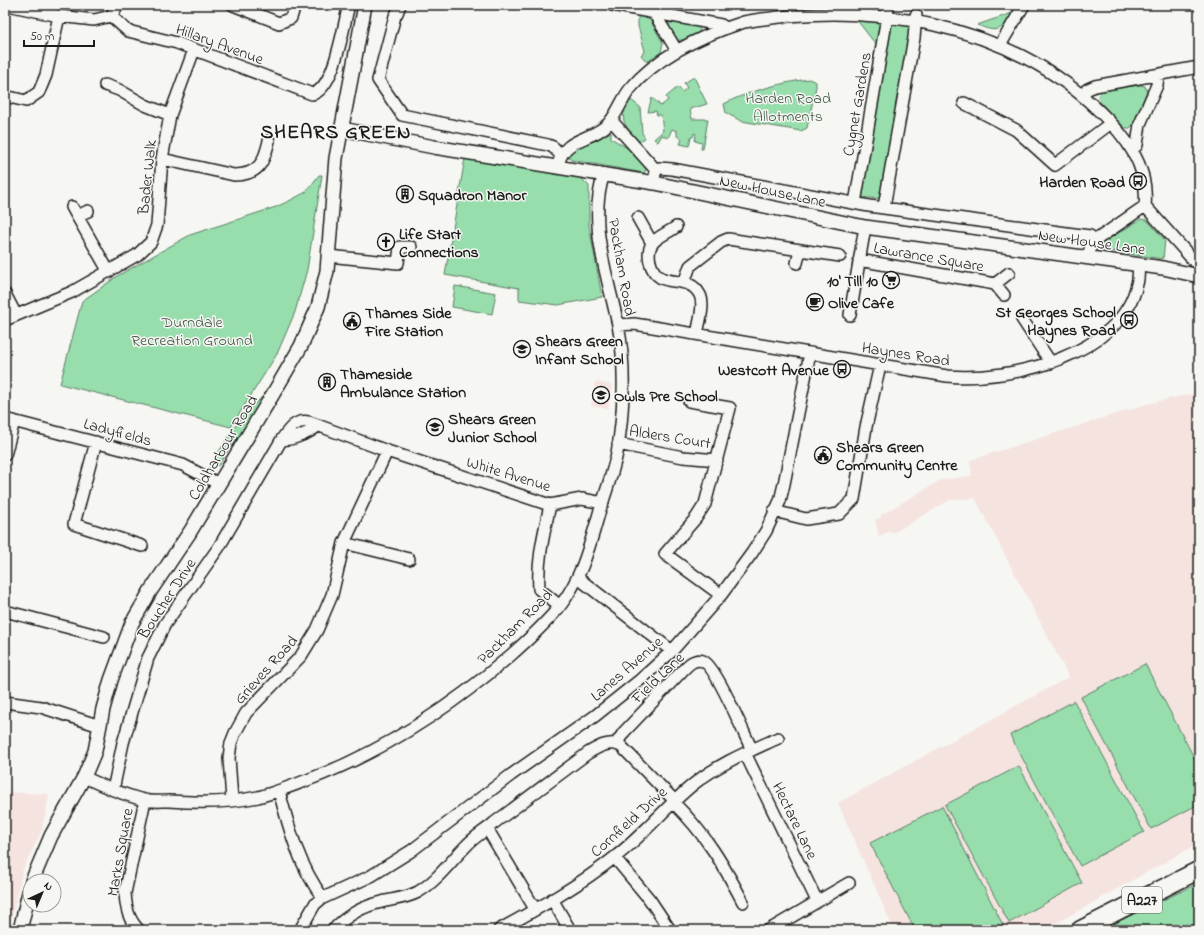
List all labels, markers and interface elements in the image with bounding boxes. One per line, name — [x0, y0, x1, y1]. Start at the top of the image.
street label: Hillary Avenue — [172, 18, 267, 72]
scale bar — [24, 22, 94, 48]
text: 50 m — [30, 28, 54, 46]
street label: Cygnet Gardens — [837, 50, 879, 158]
park label: Harden Road Allotments — [745, 87, 831, 129]
district label: SHEARS GREEN — [260, 119, 412, 148]
street label: Bader Walk — [132, 138, 164, 217]
street label: New House Lane — [717, 169, 829, 215]
place label: Harden Road — [1039, 171, 1125, 195]
bus stop icon: Harden Road — [1128, 171, 1148, 191]
building icon: Squadron Manor — [395, 184, 415, 204]
place label: Squadron Manor — [418, 184, 527, 208]
street label: Packham Road — [601, 217, 641, 318]
place label: Life Start Connections — [399, 223, 479, 265]
street label: New House Lane — [1037, 224, 1148, 263]
church icon: Life Start Connections — [376, 232, 396, 252]
street label: Lawrance Square — [872, 236, 987, 280]
place label: 10' Till 10 — [827, 270, 878, 294]
supermarket icon: 10' Till 10 — [881, 270, 901, 290]
cafe icon: Olive Cafe — [805, 292, 825, 312]
place label: Olive Cafe — [828, 292, 895, 316]
place label: St Georges School Haynes Road — [996, 301, 1116, 344]
place label: Thames Side Fire Station — [364, 302, 452, 344]
bus stop icon: St Georges School Haynes Road — [1119, 310, 1139, 330]
park label: Durndale Recreation Ground — [131, 311, 253, 353]
public building icon: Thames Side Fire Station — [342, 311, 362, 331]
place label: Shears Green Infant School — [535, 330, 624, 372]
street label: Haynes Road — [860, 336, 951, 374]
school or university icon: Shears Green Infant School — [512, 339, 532, 359]
place label: Westcott Avenue — [718, 359, 830, 383]
bus stop icon: Westcott Avenue — [832, 359, 852, 379]
place label: Thameside Ambulance Station — [340, 363, 466, 405]
building icon: Thameside Ambulance Station — [317, 372, 337, 392]
school or university icon: Owls Pre School — [591, 385, 611, 405]
place label: Owls Pre School — [614, 385, 718, 409]
street label: Coldharbour Road — [183, 391, 265, 505]
place label: Shears Green Junior School — [448, 408, 537, 450]
street label: Ladyfields — [81, 412, 154, 454]
school or university icon: Shears Green Junior School — [425, 417, 445, 437]
street label: Alders Court — [627, 420, 713, 456]
place label: Shears Green Community Centre — [836, 436, 958, 479]
public building icon: Shears Green Community Centre — [813, 445, 833, 465]
street label: White Avenue — [463, 451, 554, 499]
street label: Boucher Drive — [132, 553, 203, 645]
street label: Packham Road — [472, 584, 559, 671]
street label: Grieves Road — [229, 630, 304, 710]
street label: Lanes Avenue — [586, 631, 670, 708]
street label: Field Lane — [626, 646, 691, 711]
street label: Hectare Lane — [765, 778, 824, 864]
street label: Cornfield Drive — [585, 781, 674, 864]
street label: Marks Square — [101, 805, 141, 898]
north arrow — [22, 873, 62, 913]
text: N — [40, 878, 56, 895]
road number: A227 — [1122, 887, 1162, 913]

